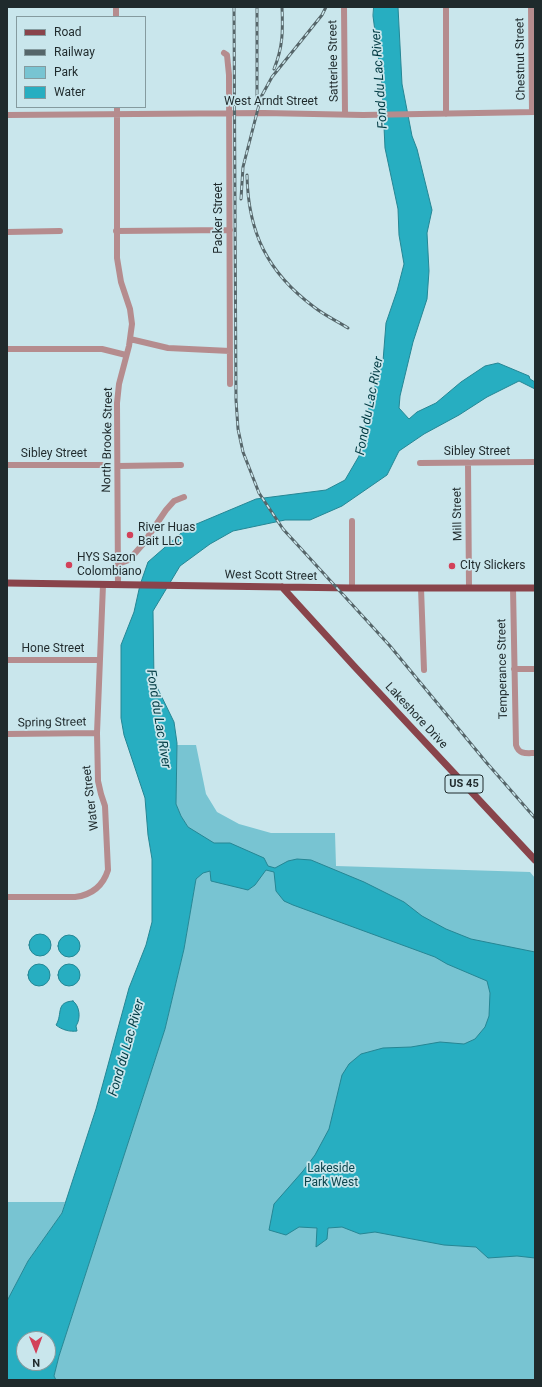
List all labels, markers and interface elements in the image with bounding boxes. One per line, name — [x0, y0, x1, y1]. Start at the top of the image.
legend — [16, 16, 146, 108]
street label: Chestnut Street — [513, 18, 529, 100]
street label: Satterlee Street — [326, 20, 342, 102]
text: Road — [54, 25, 82, 39]
water label: Fond du Lac River — [369, 29, 391, 129]
text: Railway — [54, 45, 95, 59]
text: Park — [54, 65, 78, 79]
text: Water — [54, 85, 85, 99]
street label: West Arndt Street — [224, 95, 318, 109]
street label: Packer Street — [212, 182, 226, 254]
water label: Fond du Lac River — [353, 356, 387, 456]
street label: North Brooke Street — [100, 387, 116, 493]
street label: Sibley Street — [444, 445, 510, 459]
street label: Sibley Street — [21, 447, 87, 461]
street label: Mill Street — [450, 487, 466, 541]
place label: River Huas Bait LLC — [138, 521, 195, 549]
marker: River Huas Bait LLC — [125, 530, 135, 540]
place label: HYS Sazon Colombiano — [77, 551, 142, 579]
place label: CIty Slickers — [460, 559, 525, 573]
marker: HYS Sazon Colombiano — [64, 560, 74, 570]
marker: CIty Slickers — [447, 561, 457, 571]
street label: West Scott Street — [225, 568, 317, 584]
street label: Temperance Street — [495, 618, 511, 720]
street label: Hone Street — [21, 642, 85, 656]
water label: Fond du Lac River — [142, 668, 174, 770]
street label: Lakeshore Drive — [382, 680, 450, 752]
street label: Spring Street — [17, 715, 87, 731]
street label: Water Street — [80, 764, 102, 832]
road number: US 45 — [445, 775, 483, 793]
water label: Fond du Lac River — [106, 998, 148, 1098]
park label: Lakeside Park West — [304, 1162, 358, 1190]
north arrow — [16, 1331, 56, 1371]
text: N — [32, 1356, 40, 1369]

